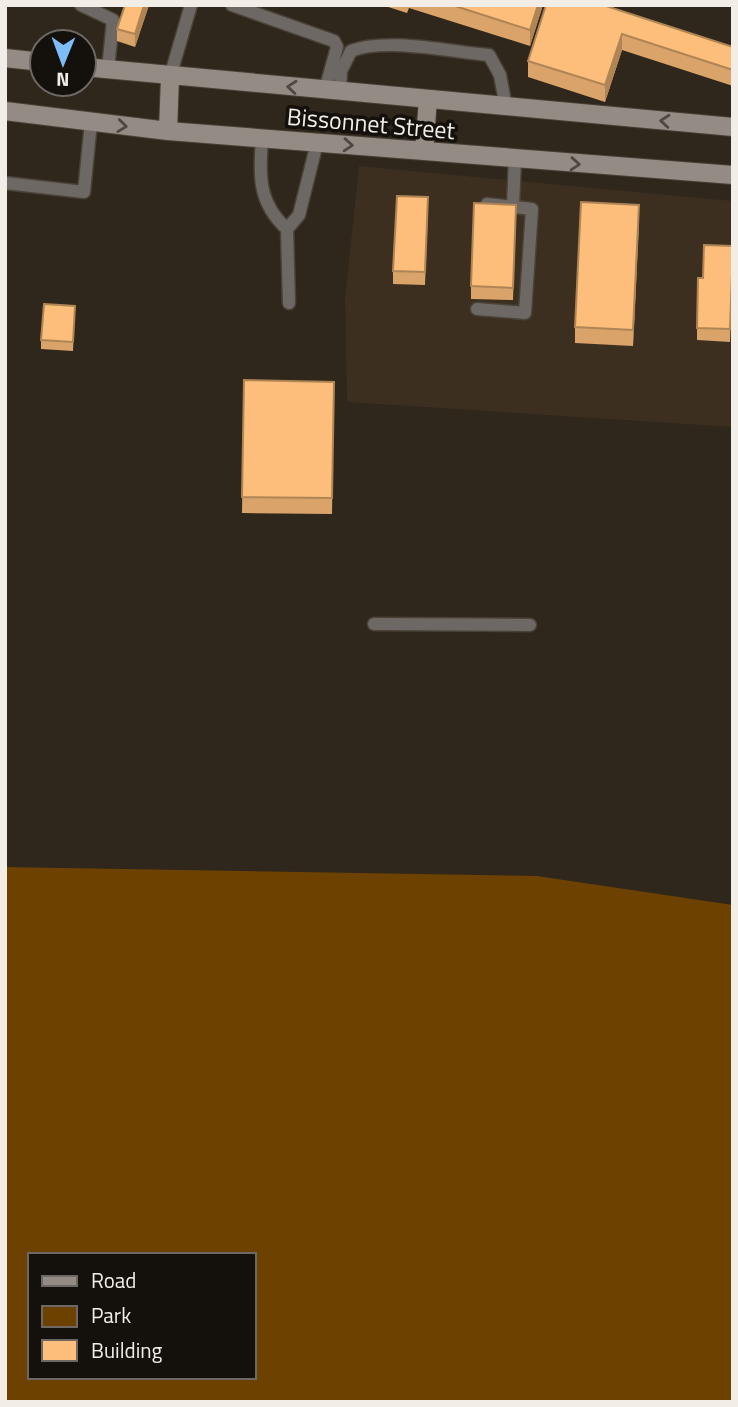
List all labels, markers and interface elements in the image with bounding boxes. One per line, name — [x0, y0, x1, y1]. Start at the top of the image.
north arrow — [28, 28, 98, 98]
text: N — [56, 66, 70, 95]
one-way arrow — [286, 80, 298, 95]
street label: Bissonnet Street — [286, 98, 457, 148]
one-way arrow — [659, 114, 670, 129]
one-way arrow — [116, 118, 127, 133]
one-way arrow — [343, 137, 354, 152]
one-way arrow — [570, 156, 581, 171]
legend — [28, 1253, 256, 1379]
text: Road — [91, 1264, 136, 1296]
text: Park — [91, 1299, 131, 1331]
text: Building — [91, 1334, 163, 1366]

